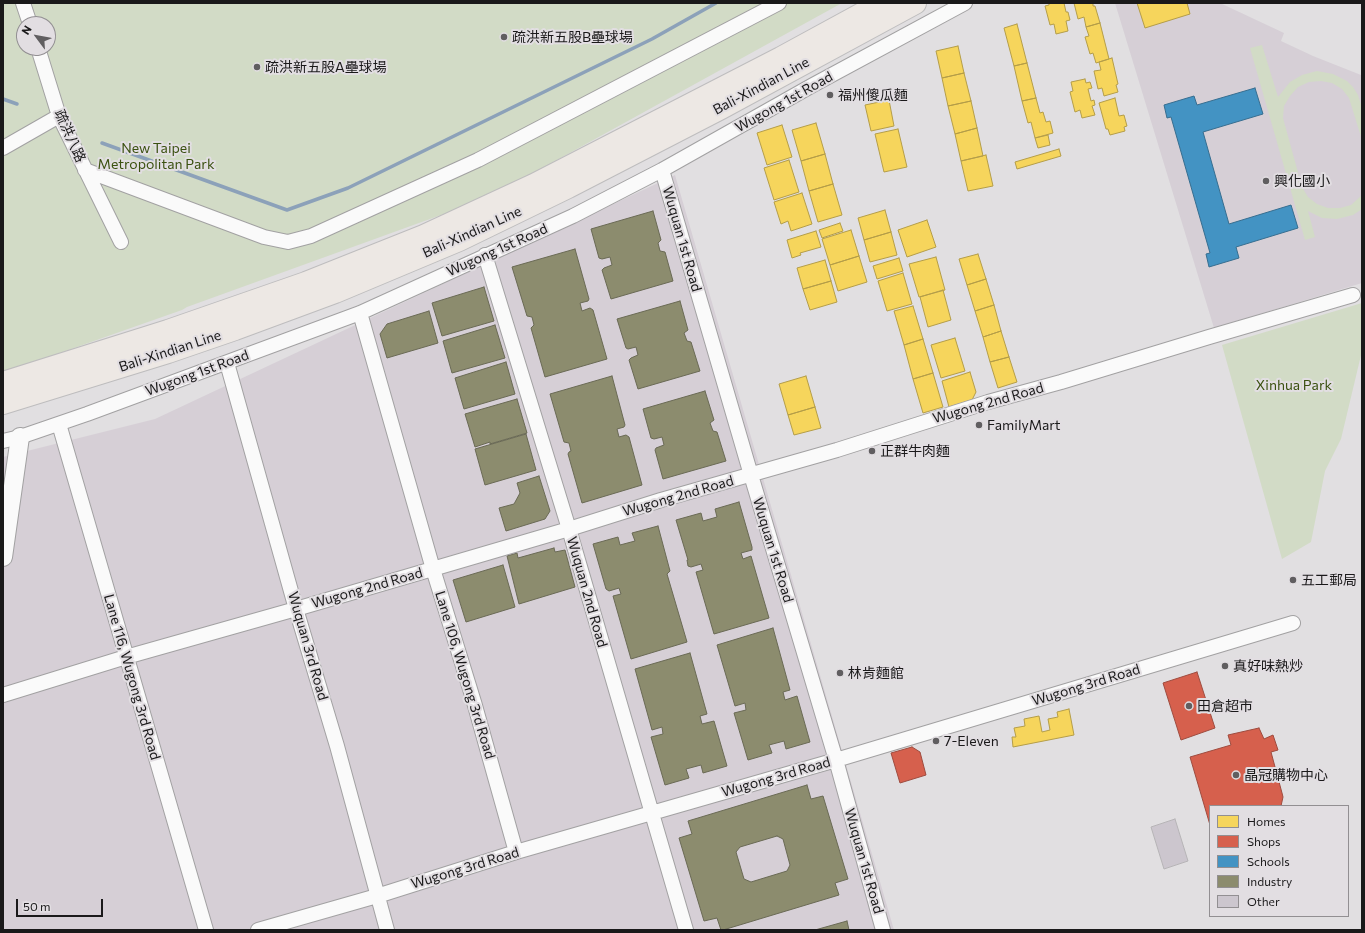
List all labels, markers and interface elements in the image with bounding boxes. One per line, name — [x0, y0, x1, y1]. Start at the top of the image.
north arrow — [16, 16, 56, 56]
text: N — [19, 23, 34, 37]
place label: 疏洪新五股B壘球場 — [512, 29, 633, 45]
marker: 疏洪新五股B壘球場 — [499, 32, 509, 42]
street label: Bali-Xindian Line — [710, 54, 812, 118]
place label: 疏洪新五股A壘球場 — [265, 59, 387, 75]
marker: 疏洪新五股A壘球場 — [252, 62, 262, 72]
street label: Wugong 1st Road — [732, 68, 836, 136]
place label: 福州傻瓜麵 — [838, 87, 908, 103]
marker: 福州傻瓜麵 — [825, 90, 835, 100]
street label: 疏洪八路 — [51, 107, 89, 165]
park label: New Taipei Metropolitan Park — [98, 140, 214, 172]
place label: 興化國小 — [1274, 173, 1330, 189]
marker: 興化國小 — [1261, 176, 1271, 186]
street label: Wuquan 1st Road — [659, 184, 705, 294]
street label: Bali-Xindian Line — [420, 203, 524, 261]
street label: Wugong 1st Road — [444, 220, 550, 280]
street label: Bali-Xindian Line — [117, 327, 223, 375]
street label: Wugong 1st Road — [143, 346, 251, 400]
park label: Xinhua Park — [1256, 377, 1332, 393]
street label: Wugong 2nd Road — [931, 379, 1045, 427]
place label: FamilyMart — [987, 417, 1061, 433]
marker: FamilyMart — [974, 420, 984, 430]
place label: 正群牛肉麵 — [880, 443, 950, 459]
marker: 正群牛肉麵 — [867, 446, 877, 456]
street label: Wugong 2nd Road — [621, 472, 735, 520]
street label: Wuquan 1st Road — [749, 495, 797, 605]
street label: Wuquan 2nd Road — [563, 535, 611, 649]
street label: Wugong 2nd Road — [310, 564, 424, 612]
place label: 五工郵局 — [1301, 572, 1357, 588]
marker: 五工郵局 — [1288, 575, 1298, 585]
street label: Lane 106, Wugong 3rd Road — [431, 589, 499, 761]
street label: Wuquan 3rd Road — [284, 590, 332, 702]
street label: Lane 116, Wugong 3rd Road — [100, 592, 164, 762]
place label: 真好味熱炒 — [1233, 658, 1303, 674]
street label: Wugong 3rd Road — [1030, 661, 1142, 709]
marker: 真好味熱炒 — [1220, 661, 1230, 671]
place label: 林肯麵館 — [848, 665, 904, 681]
marker: 林肯麵館 — [835, 668, 845, 678]
place label: 田倉超市 — [1197, 698, 1253, 714]
marker: 田倉超市 — [1184, 701, 1194, 711]
place label: 7-Eleven — [944, 733, 999, 749]
marker: 7-Eleven — [931, 736, 941, 746]
street label: Wugong 3rd Road — [720, 753, 832, 801]
place label: 晶冠購物中心 — [1244, 767, 1328, 783]
marker: 晶冠購物中心 — [1231, 770, 1241, 780]
legend — [1209, 805, 1349, 917]
street label: Wuquan 1st Road — [841, 806, 887, 916]
text: Homes — [1247, 814, 1285, 828]
text: Shops — [1247, 834, 1281, 848]
street label: Wugong 3rd Road — [409, 844, 521, 892]
text: Schools — [1247, 854, 1290, 868]
text: Industry — [1247, 874, 1292, 888]
scale bar — [18, 891, 105, 917]
text: Other — [1247, 894, 1280, 908]
text: 50 m — [23, 899, 51, 913]

